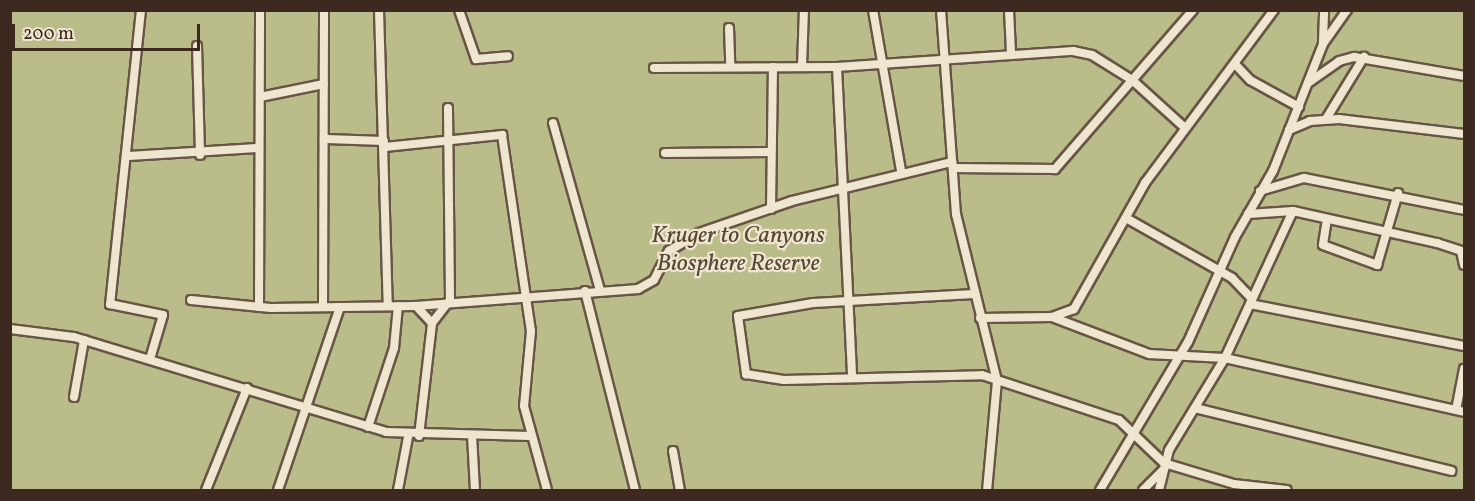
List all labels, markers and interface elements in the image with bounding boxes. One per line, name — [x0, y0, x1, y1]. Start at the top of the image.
scale bar — [15, 12, 202, 50]
text: 200 m — [23, 22, 74, 47]
park label: Kruger to Canyons Biosphere Reserve — [651, 223, 825, 279]

